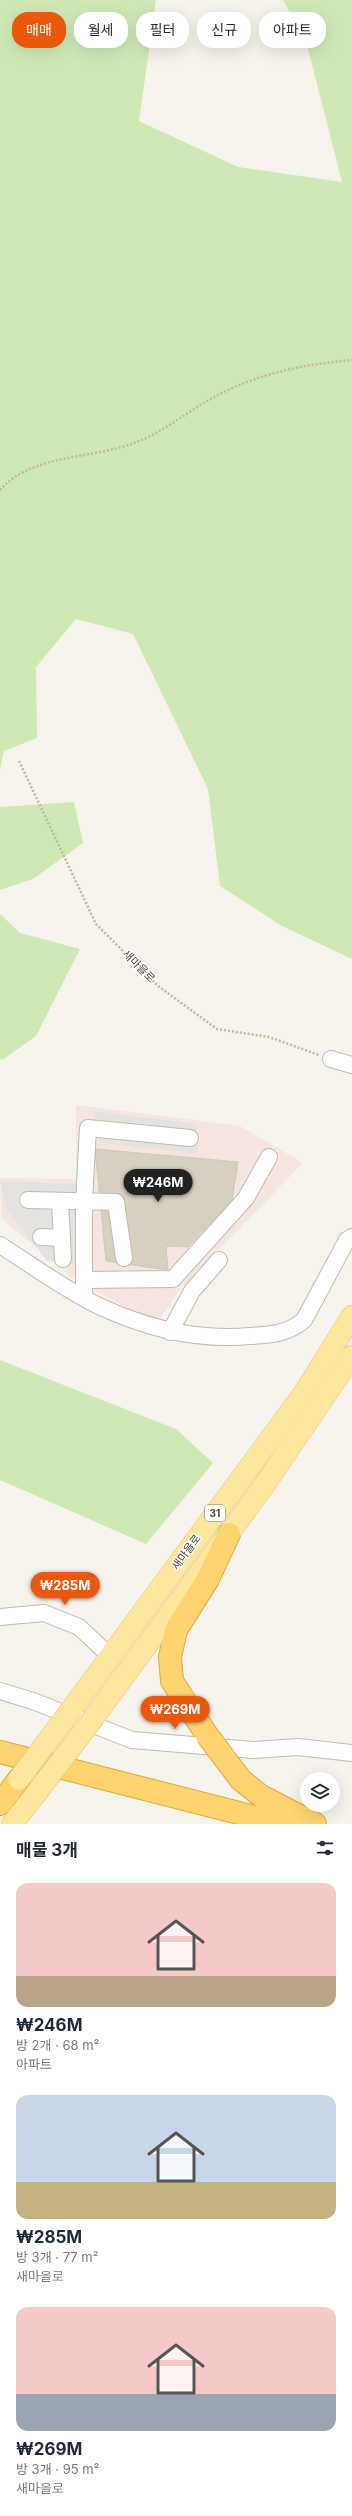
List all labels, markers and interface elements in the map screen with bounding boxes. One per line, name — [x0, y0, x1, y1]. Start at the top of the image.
chip: 매매 — [12, 12, 66, 48]
chip: 월세 — [74, 12, 128, 48]
chip: 필터 — [136, 12, 189, 48]
chip: 신규 — [197, 12, 251, 48]
chip: 아파트 — [259, 12, 326, 48]
street label: 새마을로 — [120, 947, 158, 985]
pin: ₩246M — [130, 1169, 186, 1203]
text: ₩246M — [133, 1174, 183, 1190]
road number: 31 — [205, 1505, 225, 1521]
street label: 새마을로 — [168, 1532, 204, 1572]
pin: ₩285M — [37, 1572, 93, 1606]
text: ₩285M — [40, 1577, 90, 1593]
pin: ₩269M — [147, 1696, 203, 1730]
text: ₩269M — [150, 1701, 200, 1717]
map controls — [300, 1772, 340, 1812]
button: layers — [300, 1772, 340, 1812]
icon: filters — [314, 1837, 336, 1859]
text: 매물 3개 — [16, 1840, 78, 1860]
icon: home — [140, 1909, 212, 1981]
text: ₩246M — [16, 2015, 83, 2035]
text: 방 2개 · 68 m² — [16, 2037, 99, 2053]
text: 아파트 — [16, 2056, 52, 2072]
icon: home — [140, 2121, 212, 2193]
text: ₩285M — [16, 2227, 82, 2247]
text: 방 3개 · 77 m² — [16, 2249, 98, 2265]
text: 새마을로 — [16, 2268, 64, 2284]
icon: home — [140, 2333, 212, 2405]
text: ₩269M — [16, 2439, 82, 2459]
text: 방 3개 · 95 m² — [16, 2461, 99, 2477]
text: 새마을로 — [16, 2480, 64, 2496]

